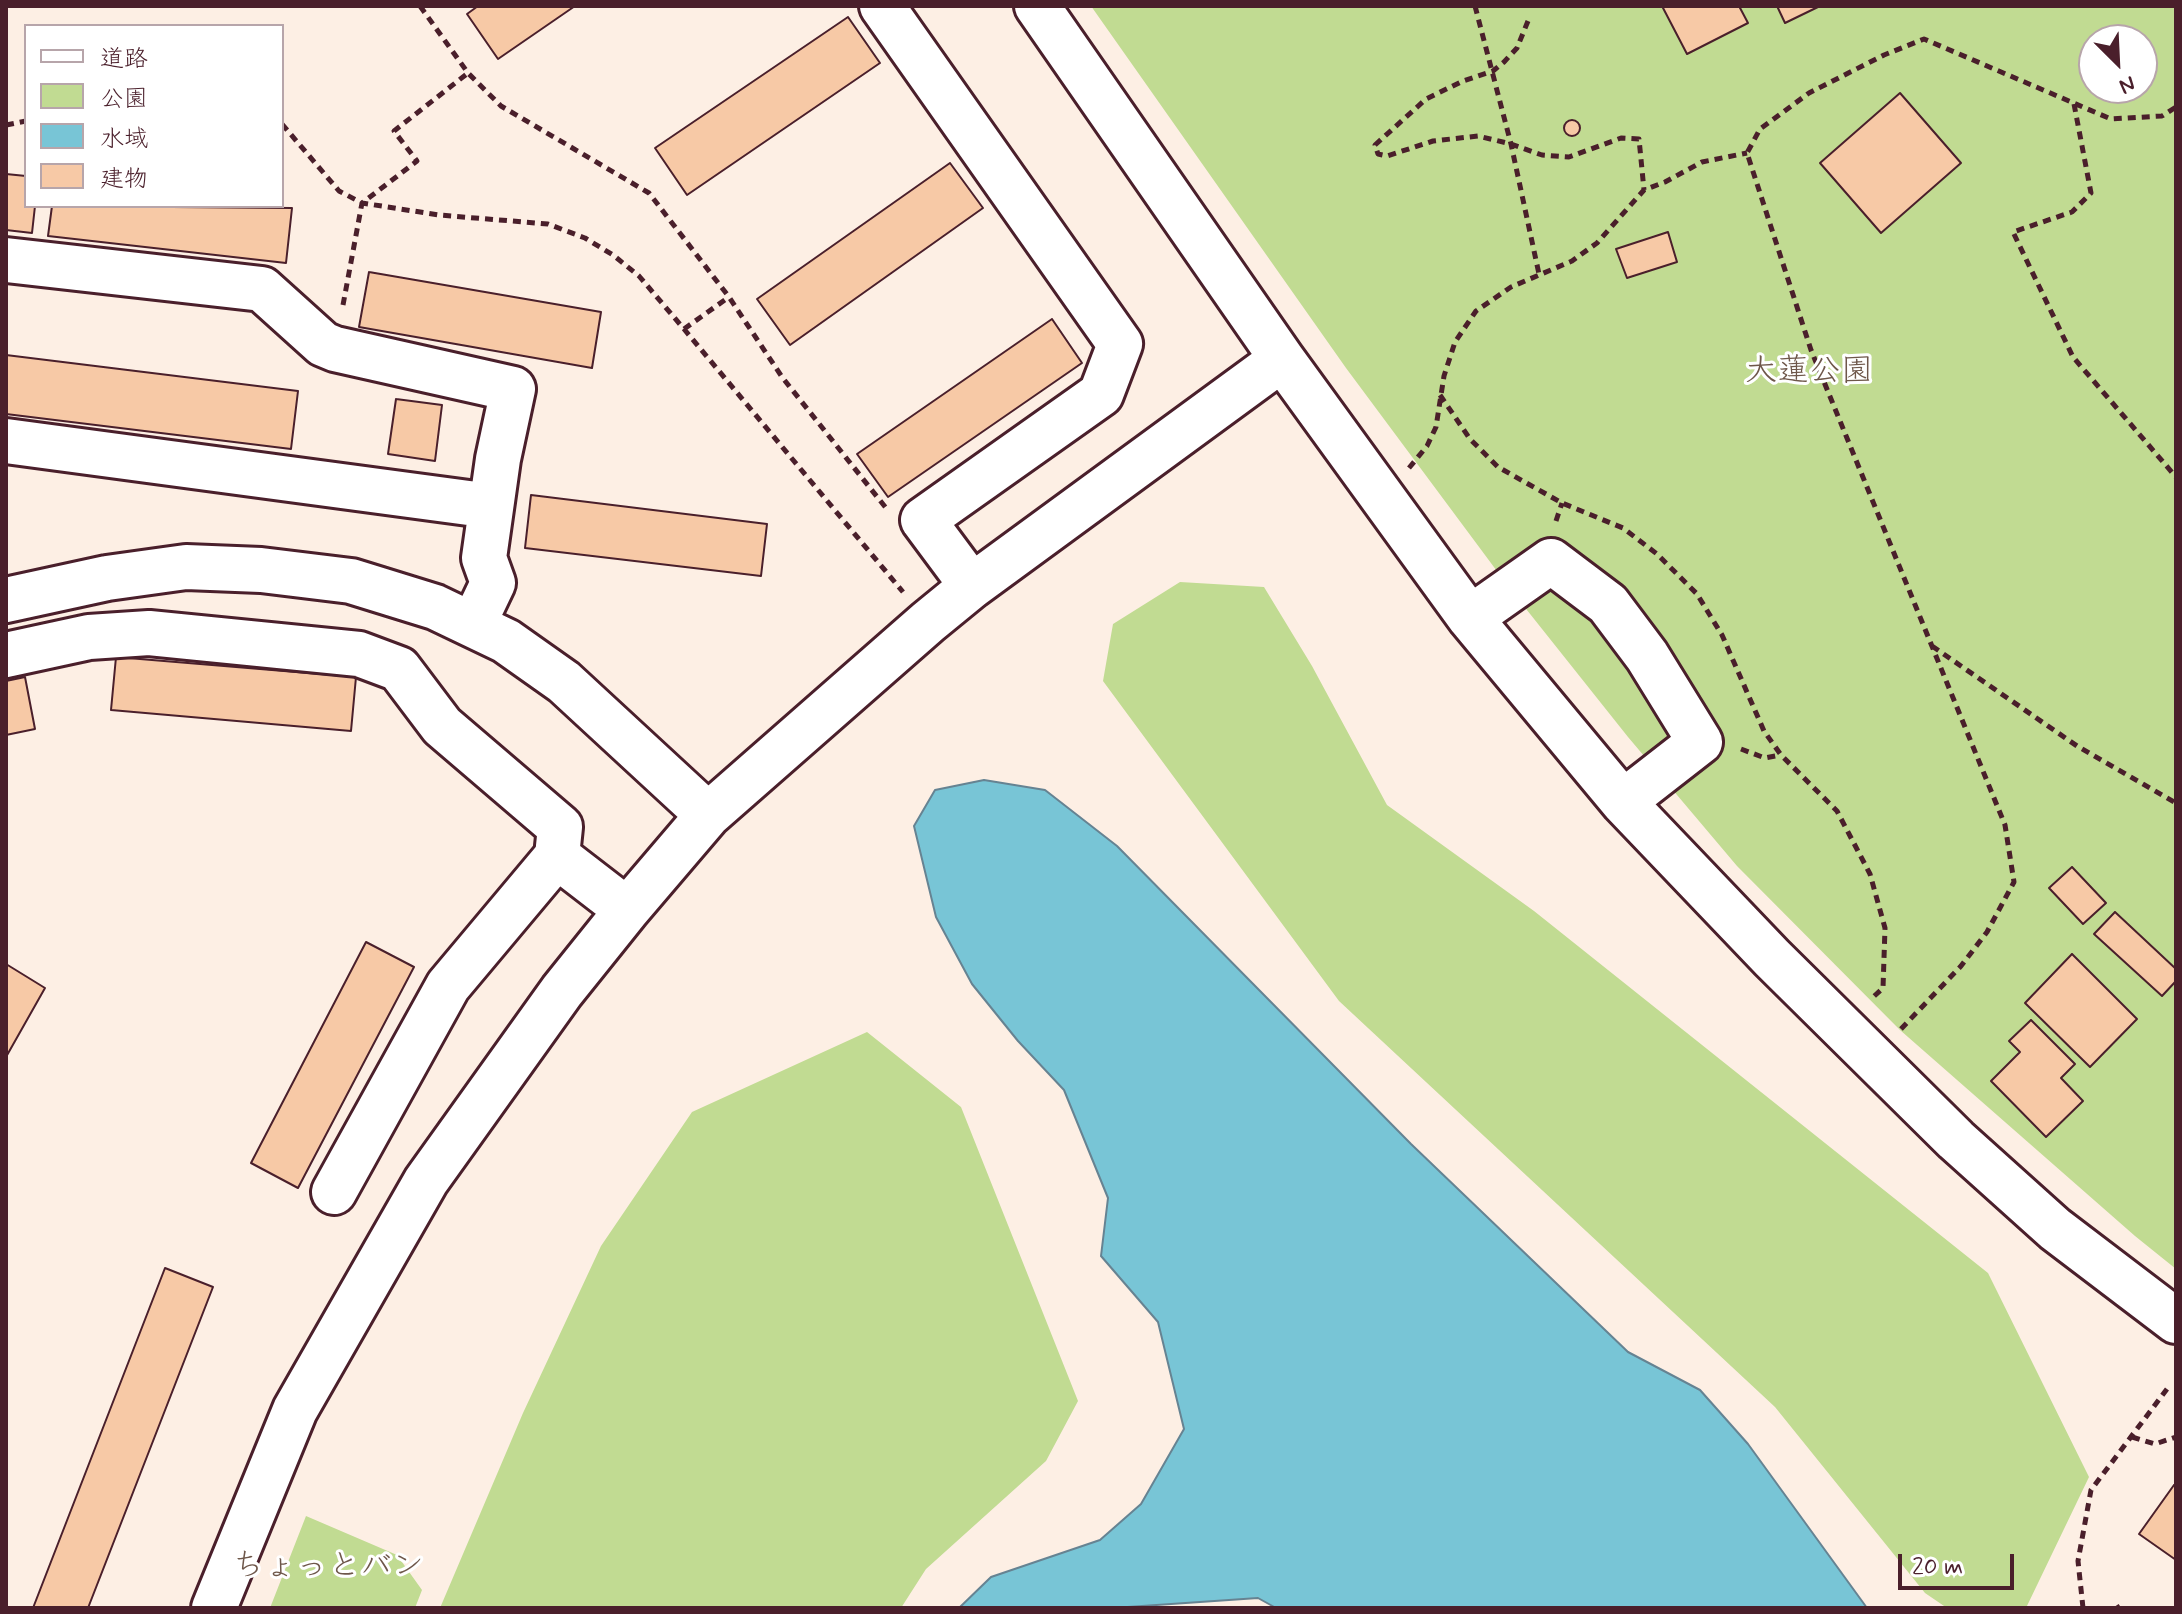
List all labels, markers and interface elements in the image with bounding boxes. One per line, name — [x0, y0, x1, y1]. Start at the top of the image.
legend — [24, 24, 284, 208]
north arrow — [2078, 24, 2158, 104]
text: 道路 — [100, 44, 148, 75]
text: N — [2115, 68, 2139, 100]
text: 公園 — [100, 84, 148, 115]
text: 水域 — [100, 124, 148, 155]
text: 建物 — [100, 164, 148, 195]
park label: 大蓮公園 — [1745, 354, 1873, 392]
scale bar — [1902, 1538, 2018, 1588]
park label: ちょっとバン — [232, 1549, 424, 1587]
text: 20 m — [1912, 1552, 1963, 1583]

